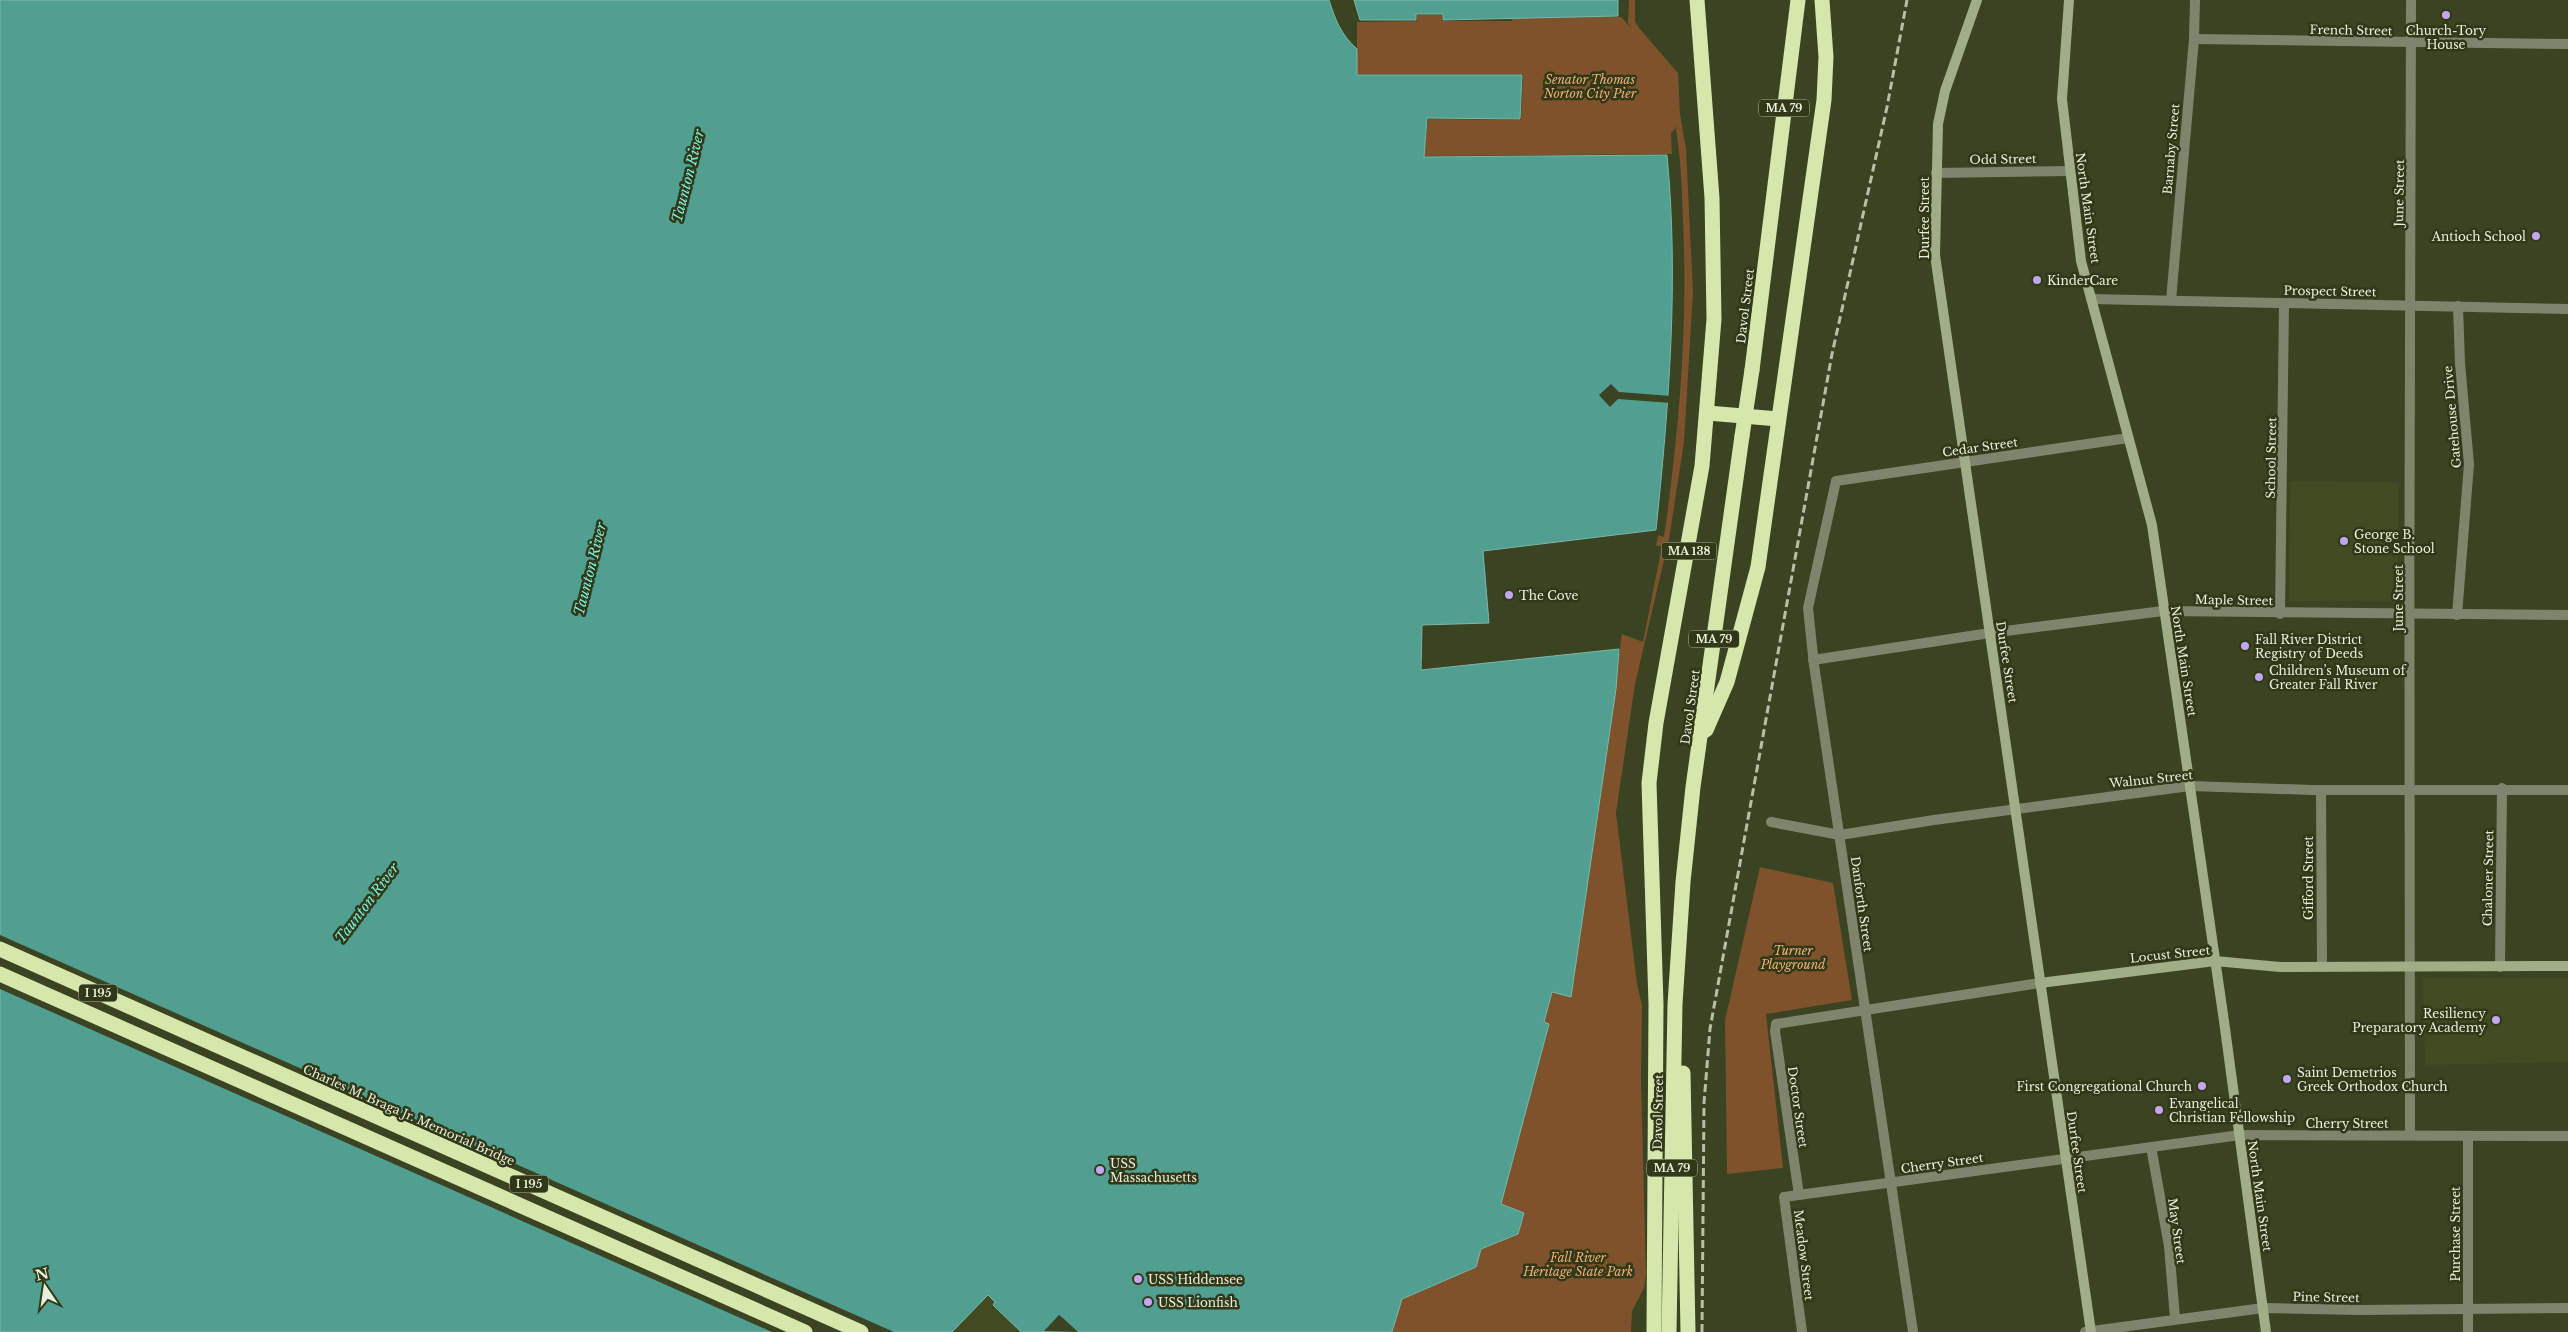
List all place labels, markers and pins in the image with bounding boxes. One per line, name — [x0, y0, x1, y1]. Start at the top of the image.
marker: Church-Tory House — [2440, 9, 2452, 21]
place label: Church-Tory House — [2406, 23, 2487, 52]
place label: Antioch School — [2431, 229, 2526, 244]
marker: Antioch School — [2530, 230, 2542, 242]
place label: KinderCare — [2047, 273, 2118, 288]
marker: KinderCare — [2031, 274, 2043, 286]
place label: George B. Stone School — [2354, 527, 2435, 556]
marker: George B. Stone School — [2338, 535, 2350, 547]
place label: The Cove — [1519, 588, 1579, 603]
marker: The Cove — [1503, 589, 1515, 601]
place label: Fall River District Registry of Deeds — [2255, 632, 2363, 661]
marker: Fall River District Registry of Deeds — [2239, 640, 2251, 652]
place label: Children’s Museum of Greater Fall River — [2269, 663, 2408, 692]
marker: Children’s Museum of Greater Fall River — [2253, 671, 2265, 683]
place label: Resiliency Preparatory Academy — [2352, 1006, 2486, 1035]
marker: Resiliency Preparatory Academy — [2490, 1014, 2502, 1026]
place label: Saint Demetrios Greek Orthodox Church — [2297, 1065, 2448, 1094]
marker: Saint Demetrios Greek Orthodox Church — [2281, 1073, 2293, 1085]
place label: First Congregational Church — [2017, 1079, 2192, 1094]
marker: First Congregational Church — [2196, 1080, 2208, 1092]
place label: Evangelical Christian Fellowship — [2169, 1096, 2295, 1125]
marker: Evangelical Christian Fellowship — [2153, 1104, 2165, 1116]
place label: USS Massachusetts — [1110, 1156, 1197, 1185]
marker: USS Massachusetts — [1094, 1164, 1106, 1176]
place label: USS Hiddensee — [1148, 1272, 1243, 1287]
marker: USS Hiddensee — [1132, 1273, 1144, 1285]
place label: USS Lionfish — [1158, 1295, 1238, 1310]
marker: USS Lionfish — [1142, 1296, 1154, 1308]

